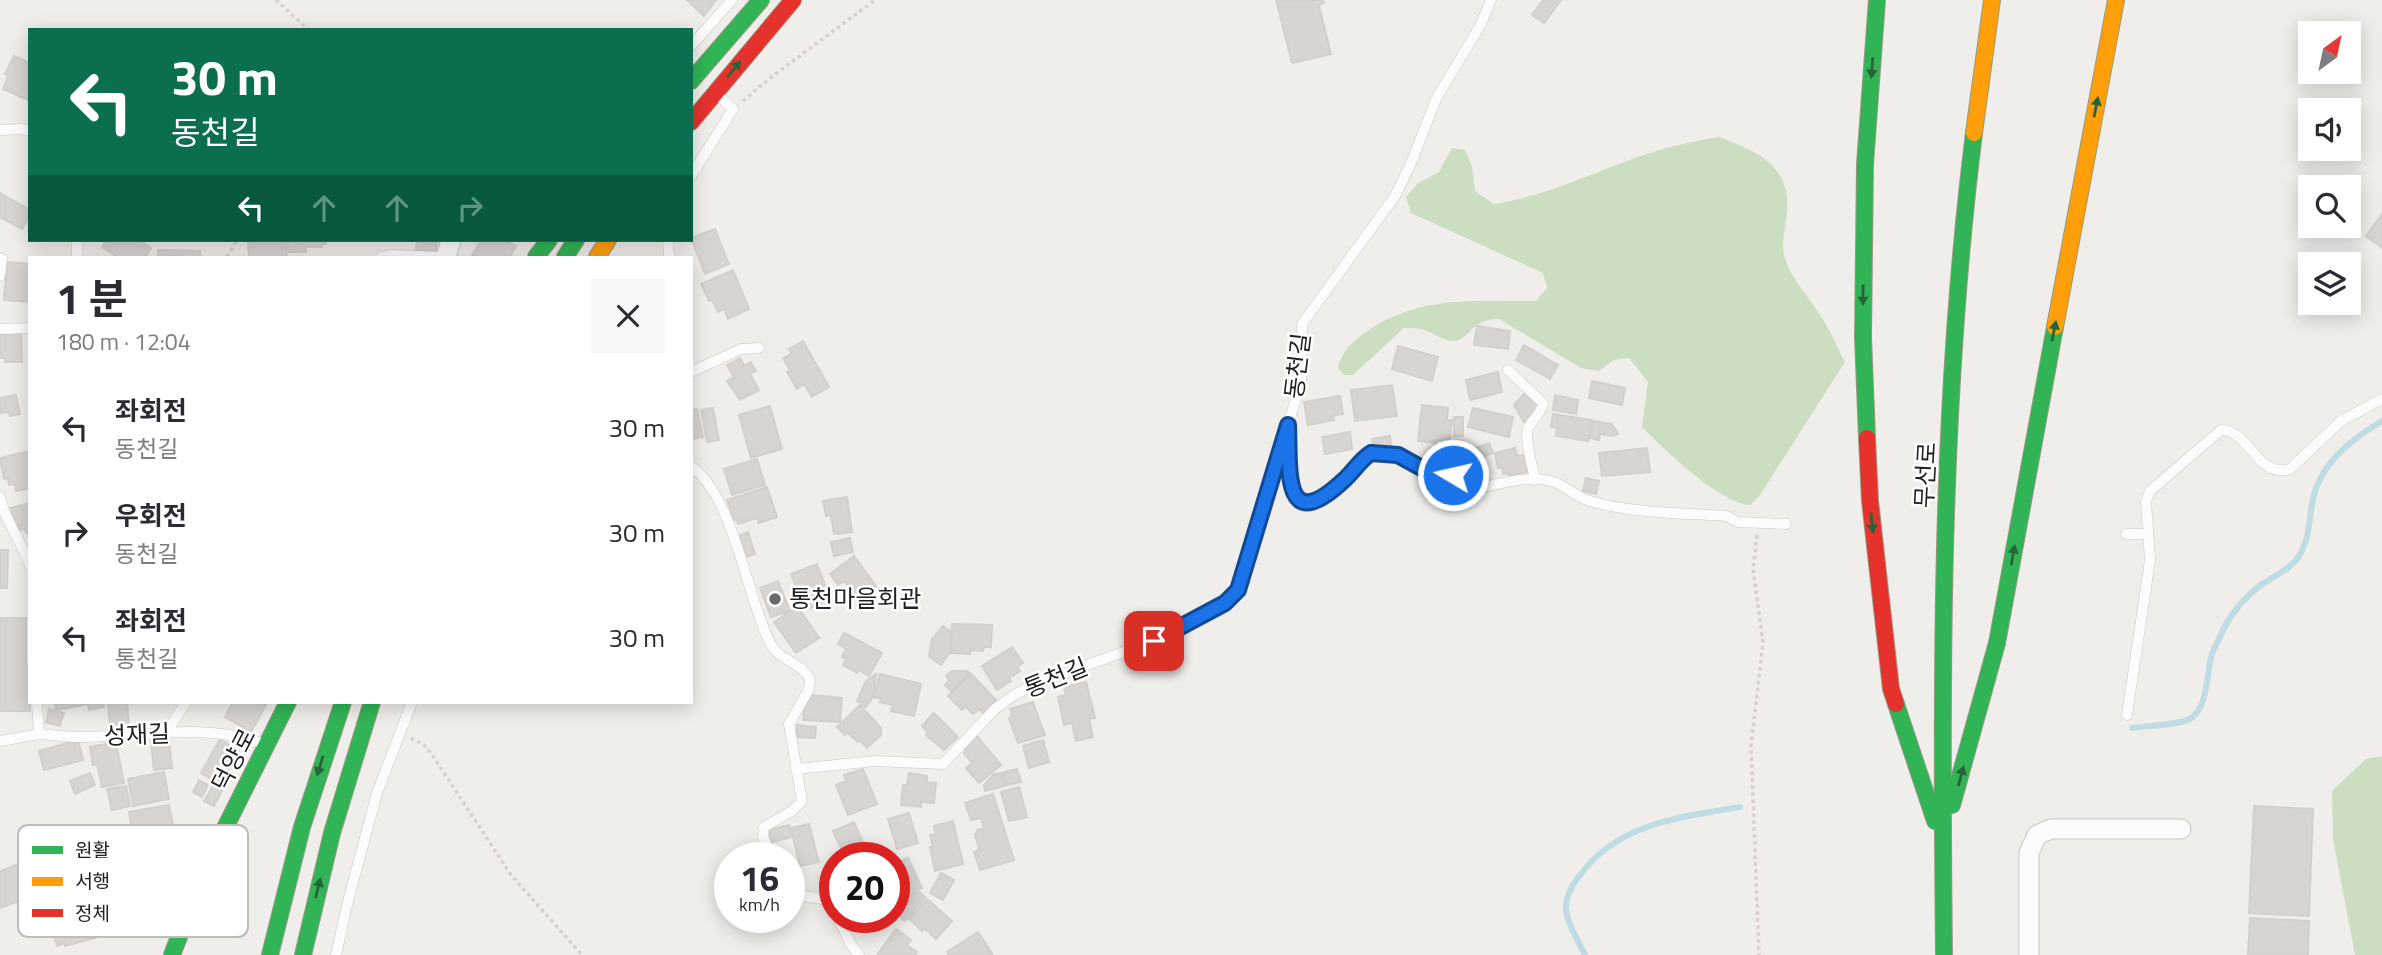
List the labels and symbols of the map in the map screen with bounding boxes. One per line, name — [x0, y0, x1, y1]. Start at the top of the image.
north arrow — [2298, 21, 2361, 84]
one-way arrow — [1866, 57, 1877, 79]
one-way arrow — [726, 60, 741, 77]
one-way arrow — [2090, 96, 2101, 118]
one-way arrow — [1858, 285, 1869, 307]
one-way arrow — [2048, 320, 2059, 342]
street label: 동천길 — [1275, 331, 1319, 401]
position arrow — [1416, 438, 1490, 512]
street label: 무선로 — [1905, 441, 1945, 509]
one-way arrow — [1867, 512, 1878, 534]
one-way arrow — [2008, 544, 2019, 566]
place label: 통천마을회관 — [789, 580, 921, 616]
marker: 통천마을회관 — [767, 591, 783, 607]
pin — [1124, 611, 1184, 671]
street label: 통천길 — [1018, 648, 1093, 706]
street label: 성재길 — [103, 715, 171, 753]
street label: 덕양로 — [202, 722, 264, 797]
one-way arrow — [315, 756, 325, 777]
one-way arrow — [1956, 765, 1966, 786]
legend — [18, 825, 248, 937]
text: 원활 — [75, 835, 110, 864]
speed limit sign: 20 — [819, 842, 910, 933]
text: 서행 — [75, 866, 110, 895]
one-way arrow — [313, 877, 324, 899]
text: 정체 — [75, 898, 110, 927]

